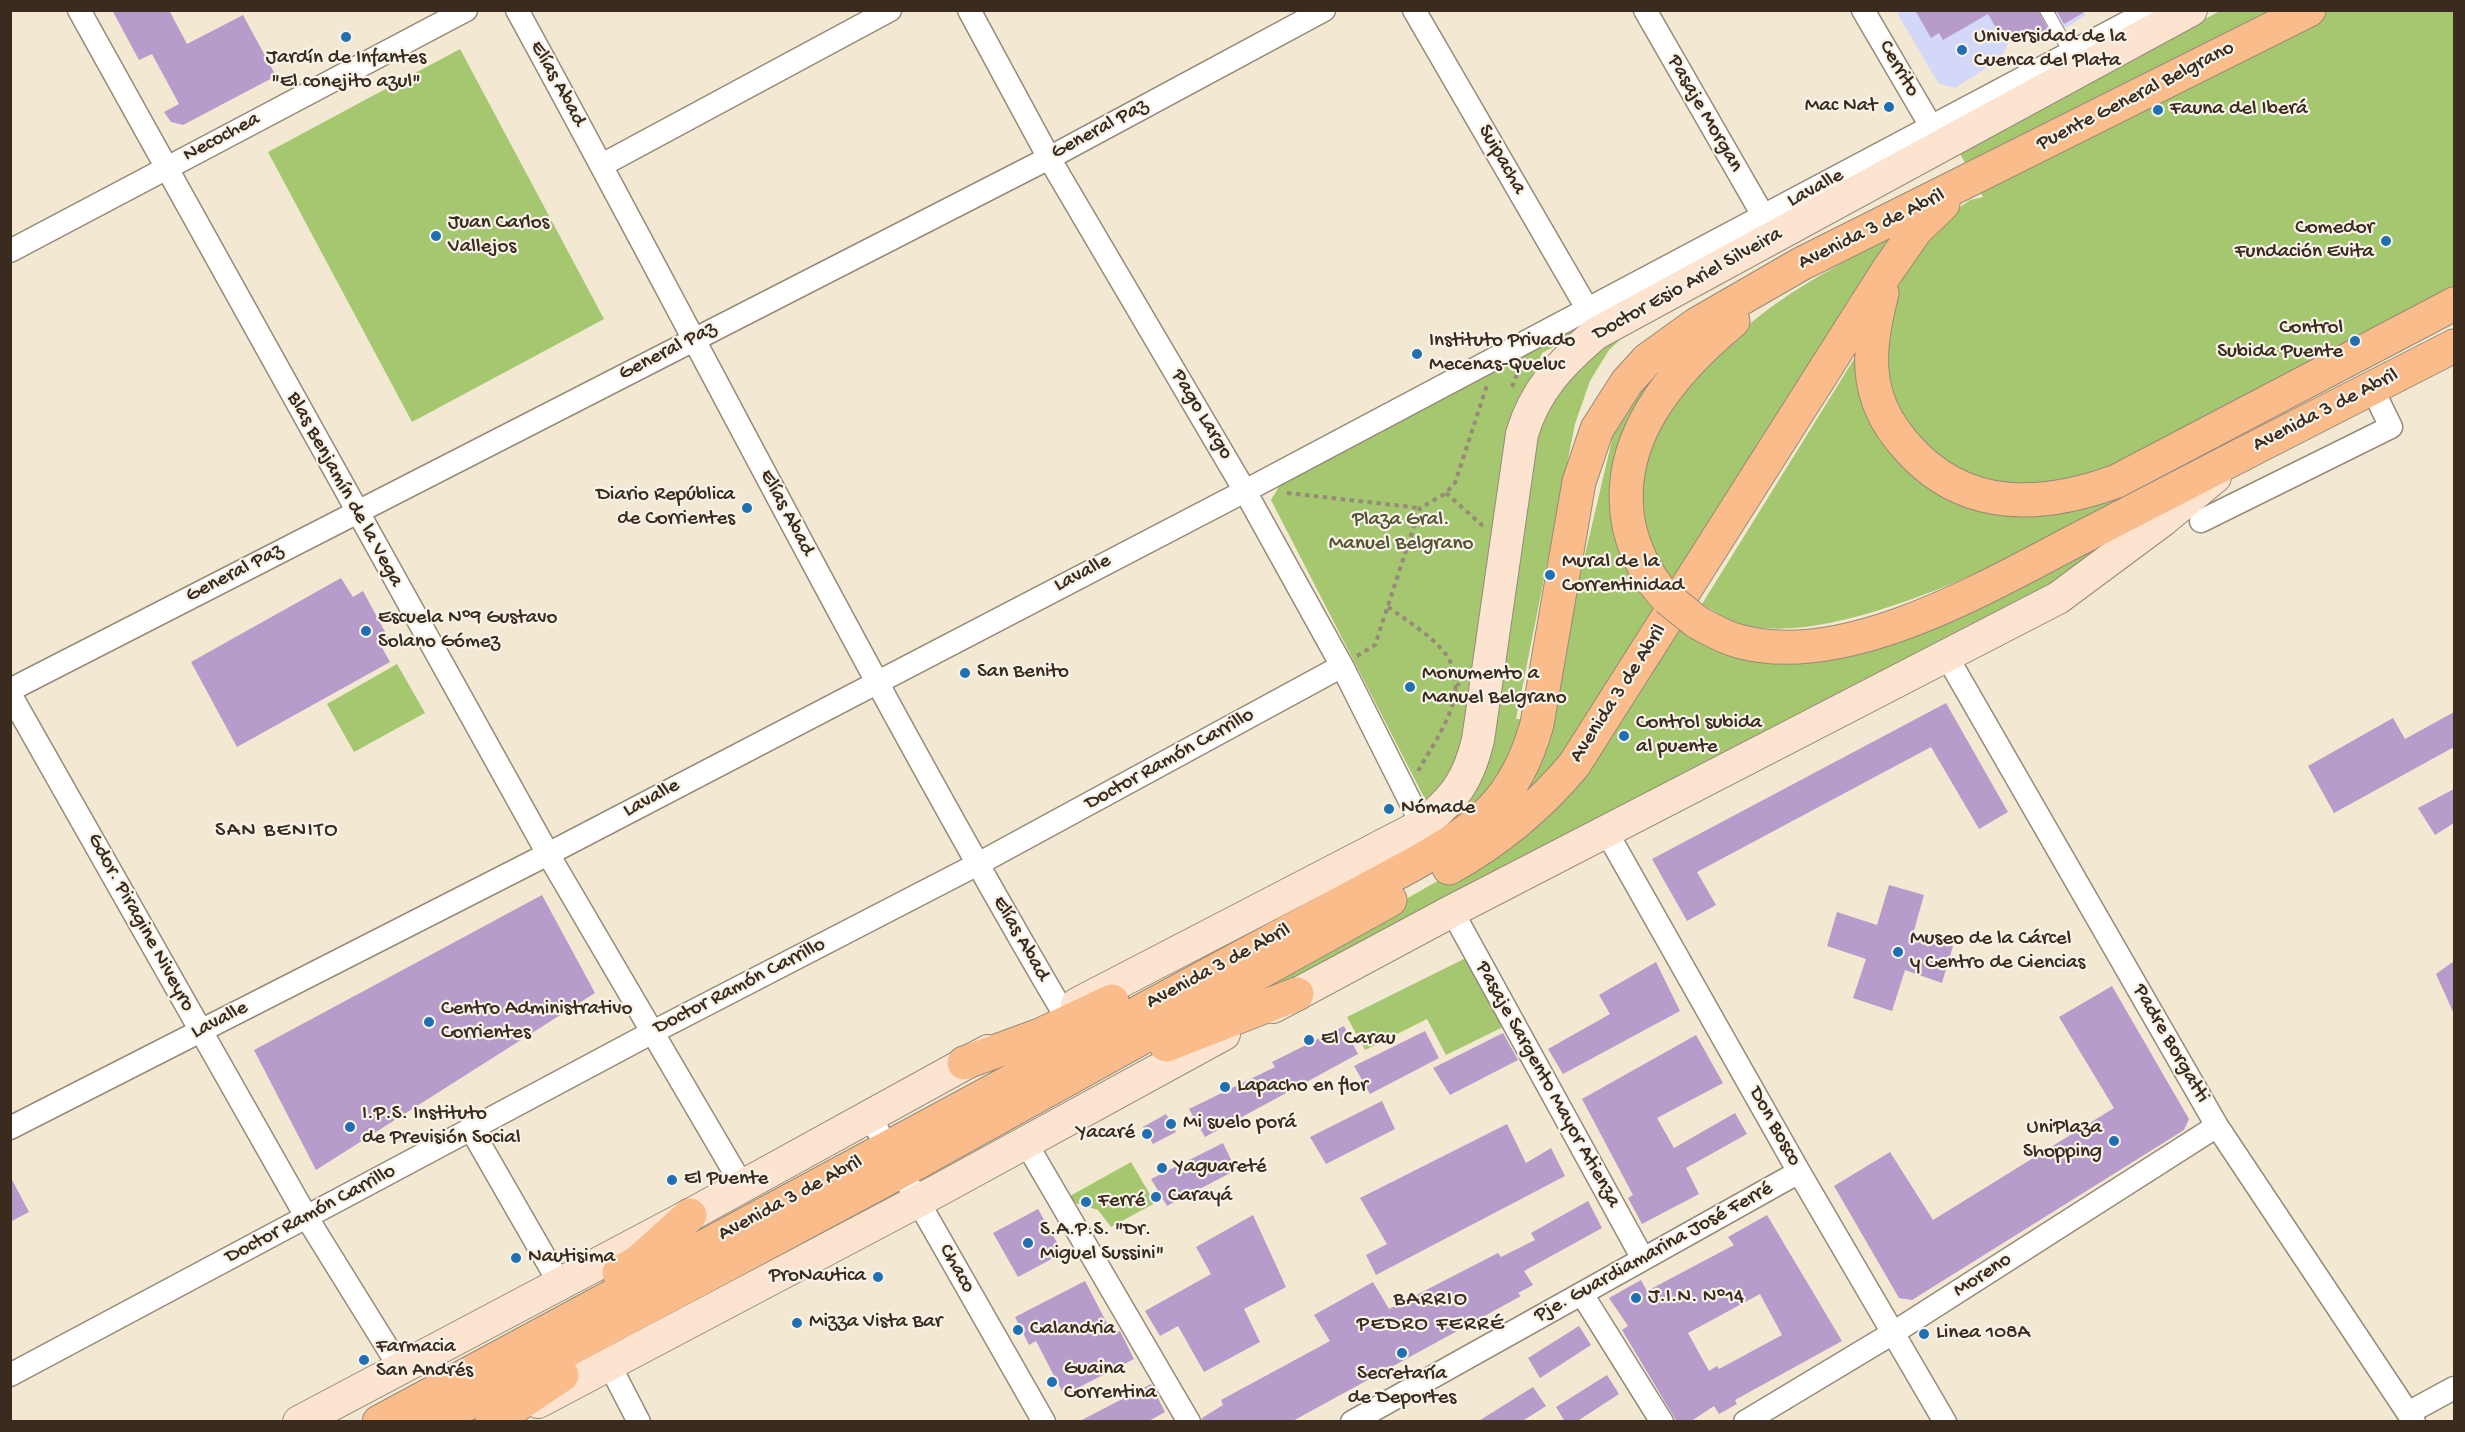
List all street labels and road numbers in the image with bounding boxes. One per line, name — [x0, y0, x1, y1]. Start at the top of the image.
street label: Cerrito — [1872, 36, 1924, 102]
street label: Puente General Belgrano — [2033, 36, 2239, 158]
street label: Elías Abad — [523, 37, 591, 131]
street label: Pasaje Morgan — [1660, 51, 1748, 177]
street label: General Paz — [1047, 94, 1153, 166]
street label: Necochea — [179, 107, 265, 169]
street label: Suipacha — [1471, 121, 1531, 199]
street label: Lavalle — [1783, 164, 1849, 214]
street label: Avenida 3 de Abril — [1795, 184, 1949, 276]
street label: Doctor Esio Ariel Silveira — [1589, 223, 1787, 347]
street label: General Paz — [615, 317, 721, 387]
street label: Avenida 3 de Abril — [2249, 363, 2403, 459]
street label: Pago Largo — [1164, 365, 1238, 465]
street label: Blas Benjamín de la Vega — [280, 388, 408, 592]
street label: Elías Abad — [753, 466, 819, 560]
street label: General Paz — [182, 539, 288, 609]
street label: Lavalle — [1050, 549, 1116, 599]
street label: Avenida 3 de Abril — [1565, 620, 1673, 768]
street label: Doctor Ramón Carrillo — [1081, 703, 1259, 817]
street label: Lavalle — [619, 774, 685, 824]
street label: Gdor. Piragine Niveyro — [80, 829, 200, 1017]
street label: Elías Abad — [986, 892, 1054, 986]
street label: Avenida 3 de Abril — [1142, 918, 1296, 1016]
street label: Doctor Ramón Carrillo — [650, 933, 830, 1041]
street label: Pasaje Sargento Mayor Atienza — [1469, 957, 1625, 1213]
street label: Padre Borgatti — [2126, 980, 2214, 1108]
street label: Lavalle — [187, 996, 253, 1046]
street label: Don Bosco — [1742, 1083, 1806, 1171]
street label: Avenida 3 de Abril — [714, 1150, 868, 1248]
street label: Doctor Ramón Carrillo — [221, 1159, 401, 1271]
street label: Pje. Guardiamarina José Ferré — [1530, 1177, 1778, 1329]
street label: Chaco — [932, 1240, 980, 1298]
street label: Moreno — [1949, 1248, 2017, 1304]

